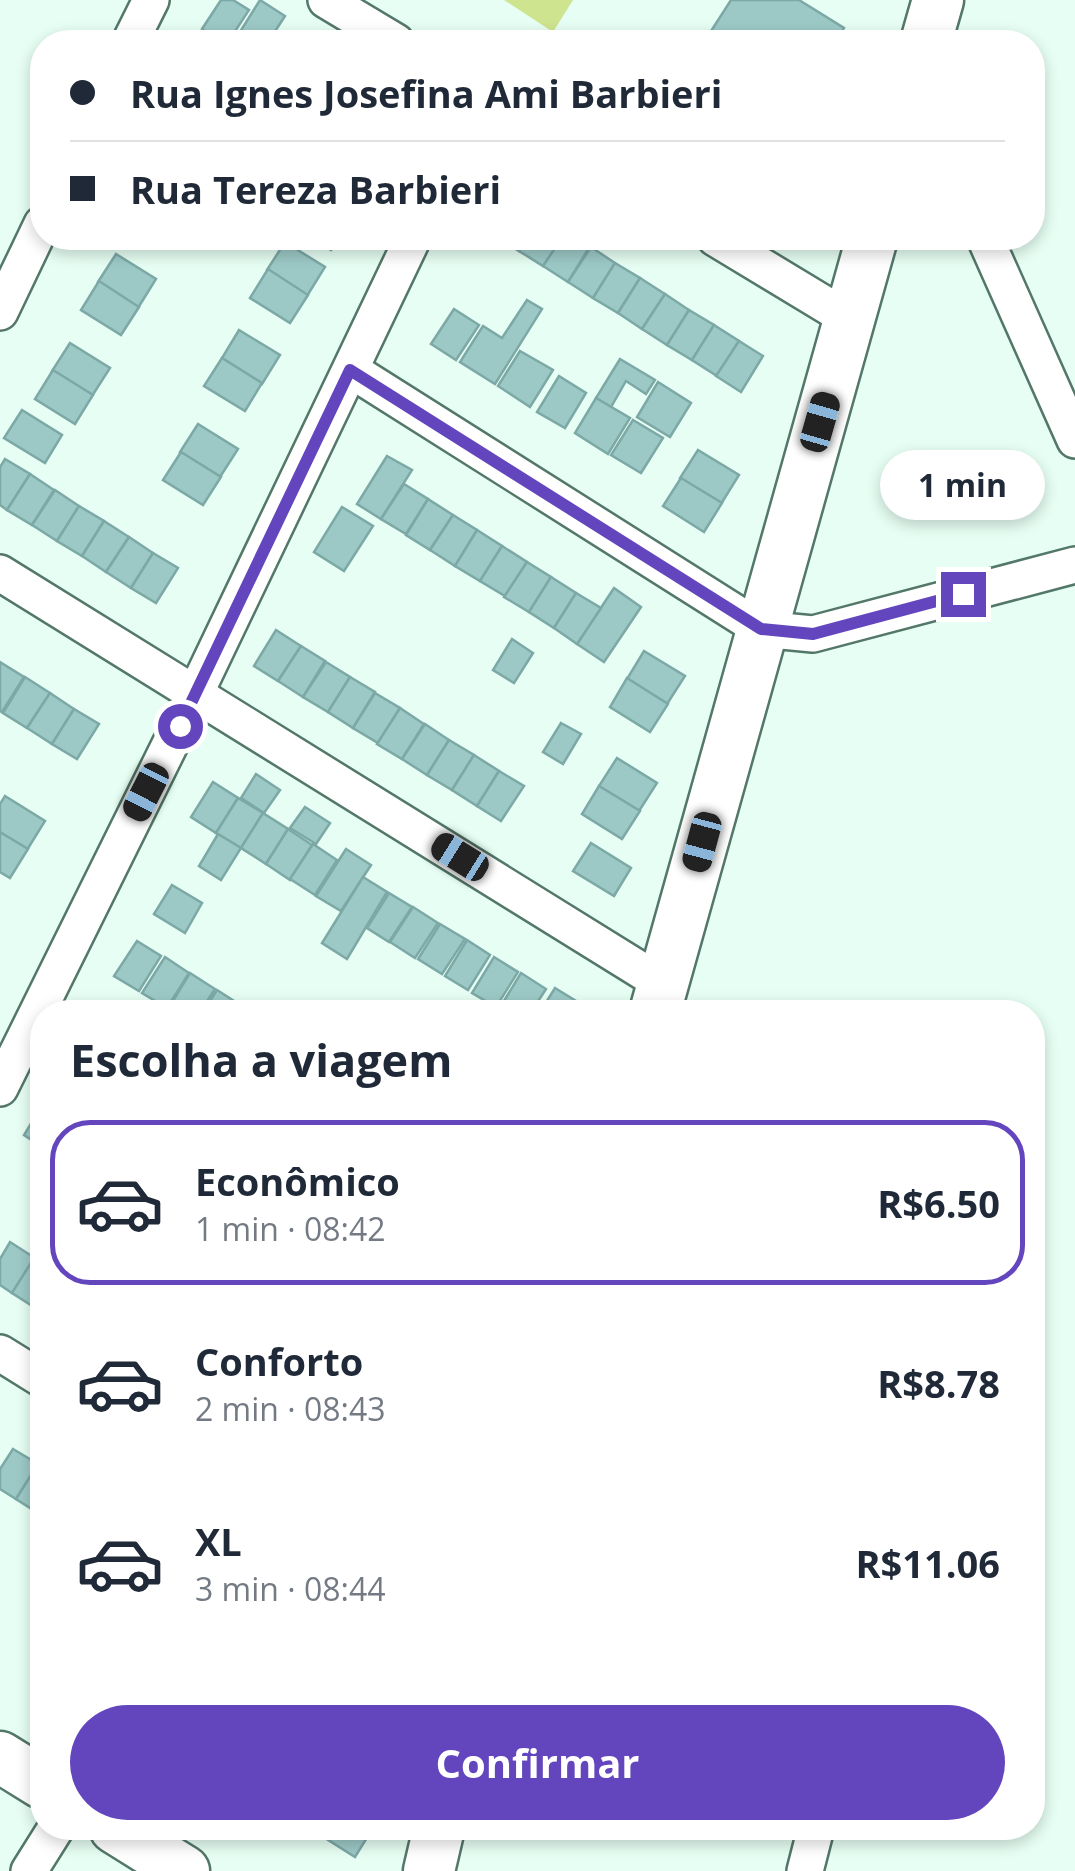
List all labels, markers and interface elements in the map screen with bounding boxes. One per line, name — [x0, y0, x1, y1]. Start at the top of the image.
text: Rua Ignes Josefina Ami Barbieri — [130, 67, 722, 119]
text: Rua Tereza Barbieri — [130, 163, 501, 215]
car — [797, 389, 843, 455]
callout: 1 min — [880, 449, 1046, 519]
text: 1 min — [918, 463, 1007, 506]
route end — [941, 572, 986, 617]
route start — [158, 704, 203, 749]
car — [119, 758, 173, 826]
car — [680, 809, 724, 875]
car — [427, 828, 493, 886]
text: Escolha a viagem — [70, 1029, 452, 1090]
text: Econômico — [195, 1155, 400, 1207]
icon: car — [75, 1158, 165, 1248]
text: R$6.50 — [877, 1177, 1000, 1229]
text: 1 min · 08:42 — [195, 1207, 386, 1250]
text: Conforto — [195, 1335, 363, 1387]
icon: car — [75, 1338, 165, 1428]
text: R$8.78 — [877, 1357, 1000, 1409]
text: 2 min · 08:43 — [195, 1387, 386, 1430]
text: XL — [195, 1515, 242, 1567]
icon: car — [75, 1518, 165, 1608]
text: R$11.06 — [855, 1537, 1000, 1589]
text: 3 min · 08:44 — [195, 1567, 386, 1610]
button: Confirmar — [70, 1705, 1005, 1820]

